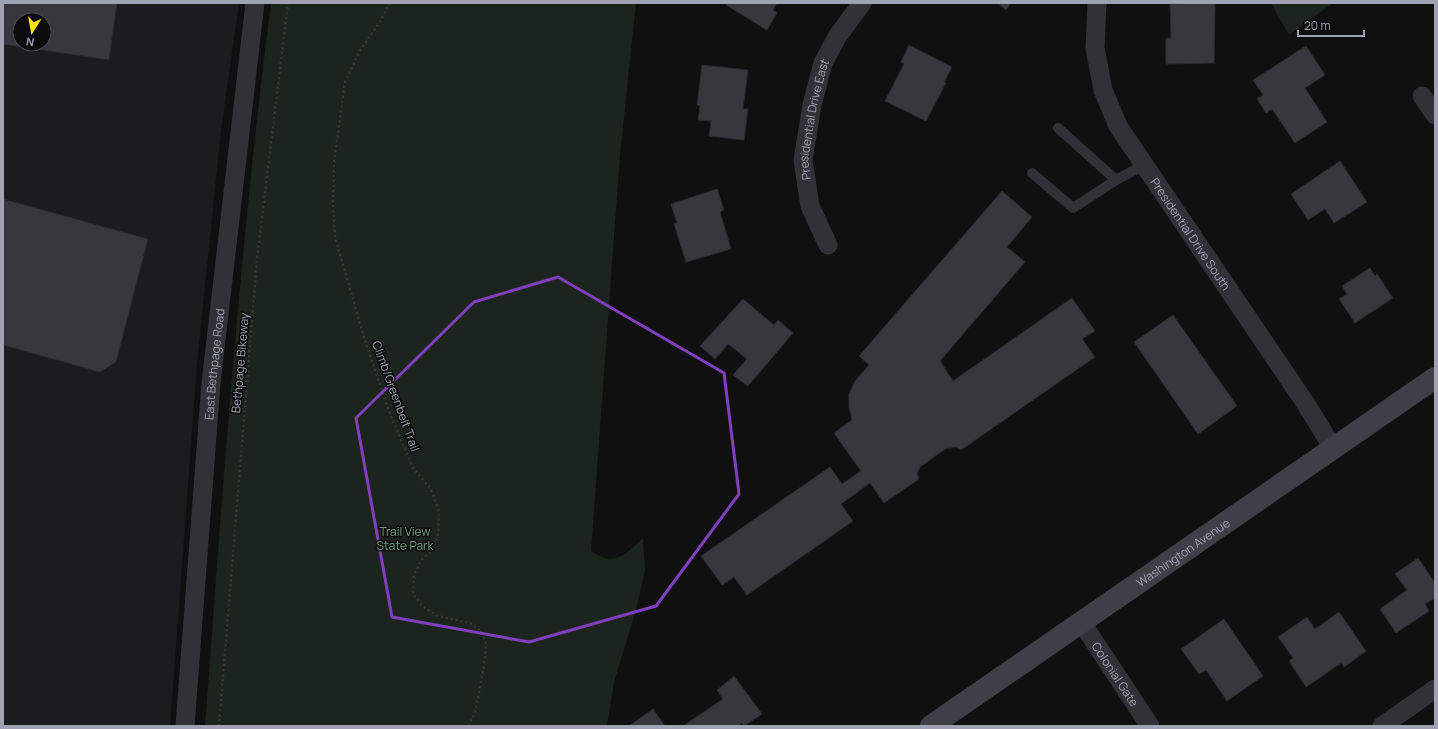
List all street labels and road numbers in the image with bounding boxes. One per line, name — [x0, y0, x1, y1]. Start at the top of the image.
street label: Presidential Drive East — [794, 55, 832, 181]
street label: Presidential Drive South — [1147, 174, 1235, 293]
street label: East Bethpage Road — [200, 307, 228, 421]
street label: Bethpage Bikeway — [227, 311, 253, 414]
street label: Climb/Greenbelt Trail — [368, 338, 424, 454]
street label: Washington Avenue — [1133, 514, 1233, 590]
street label: Colonial Gate — [1088, 638, 1143, 710]

